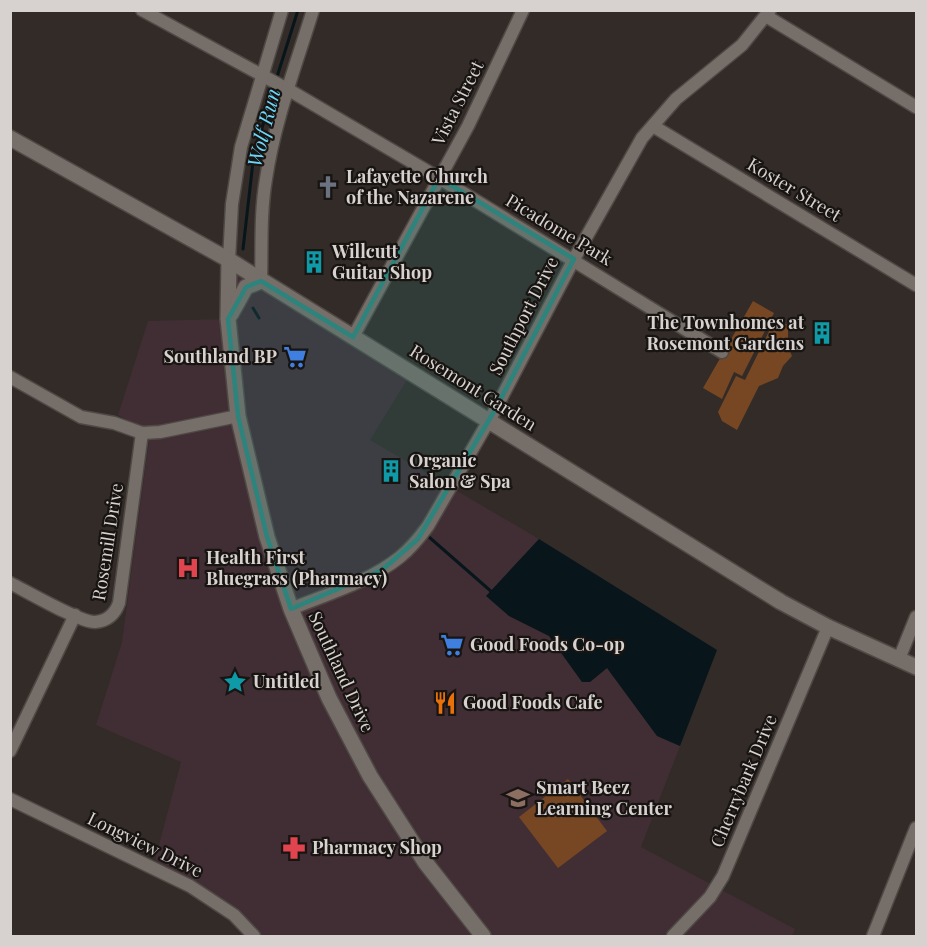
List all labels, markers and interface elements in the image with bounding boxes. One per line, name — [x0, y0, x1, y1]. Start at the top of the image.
street label: Vista Street — [425, 56, 489, 150]
water label: Wolf Run — [240, 86, 285, 170]
street label: Koster Street — [743, 152, 847, 227]
place label: Lafayette Church of the Nazarene — [346, 164, 488, 209]
church icon: Lafayette Church of the Nazarene — [315, 174, 341, 200]
street label: Picadome Park — [502, 188, 617, 270]
place label: Willcutt Guitar Shop — [331, 239, 432, 284]
building icon: Willcutt Guitar Shop — [301, 249, 327, 275]
street label: Southport Drive — [483, 252, 563, 379]
place label: The Townhomes at Rosemont Gardens — [646, 310, 805, 355]
building icon: The Townhomes at Rosemont Gardens — [809, 320, 835, 346]
street label: Rosemont Garden — [406, 338, 542, 436]
place label: Southland BP — [164, 344, 277, 368]
supermarket icon: Southland BP — [282, 344, 308, 370]
place label: Organic Salon & Spa — [409, 448, 511, 493]
building icon: Organic Salon & Spa — [378, 458, 404, 484]
street label: Rosemill Drive — [86, 481, 128, 602]
place label: Health First Bluegrass (Pharmacy) — [206, 545, 387, 590]
hospital icon: Health First Bluegrass (Pharmacy) — [175, 555, 201, 581]
street label: Southland Drive — [303, 607, 380, 736]
supermarket icon: Good Foods Co-op — [439, 632, 465, 658]
place label: Good Foods Co-op — [470, 632, 625, 656]
place icon: Untitled — [222, 669, 248, 695]
place label: Untitled — [253, 669, 320, 693]
restaurant icon: Good Foods Cafe — [432, 690, 458, 716]
place label: Good Foods Cafe — [463, 690, 602, 714]
street label: Cherrybark Drive — [704, 710, 782, 851]
place label: Smart Beez Learning Center — [536, 775, 673, 820]
school or university icon: Smart Beez Learning Center — [505, 785, 531, 811]
street label: Longview Drive — [84, 806, 207, 882]
pharmacy icon: Pharmacy Shop — [281, 835, 307, 861]
place label: Pharmacy Shop — [312, 835, 442, 859]

